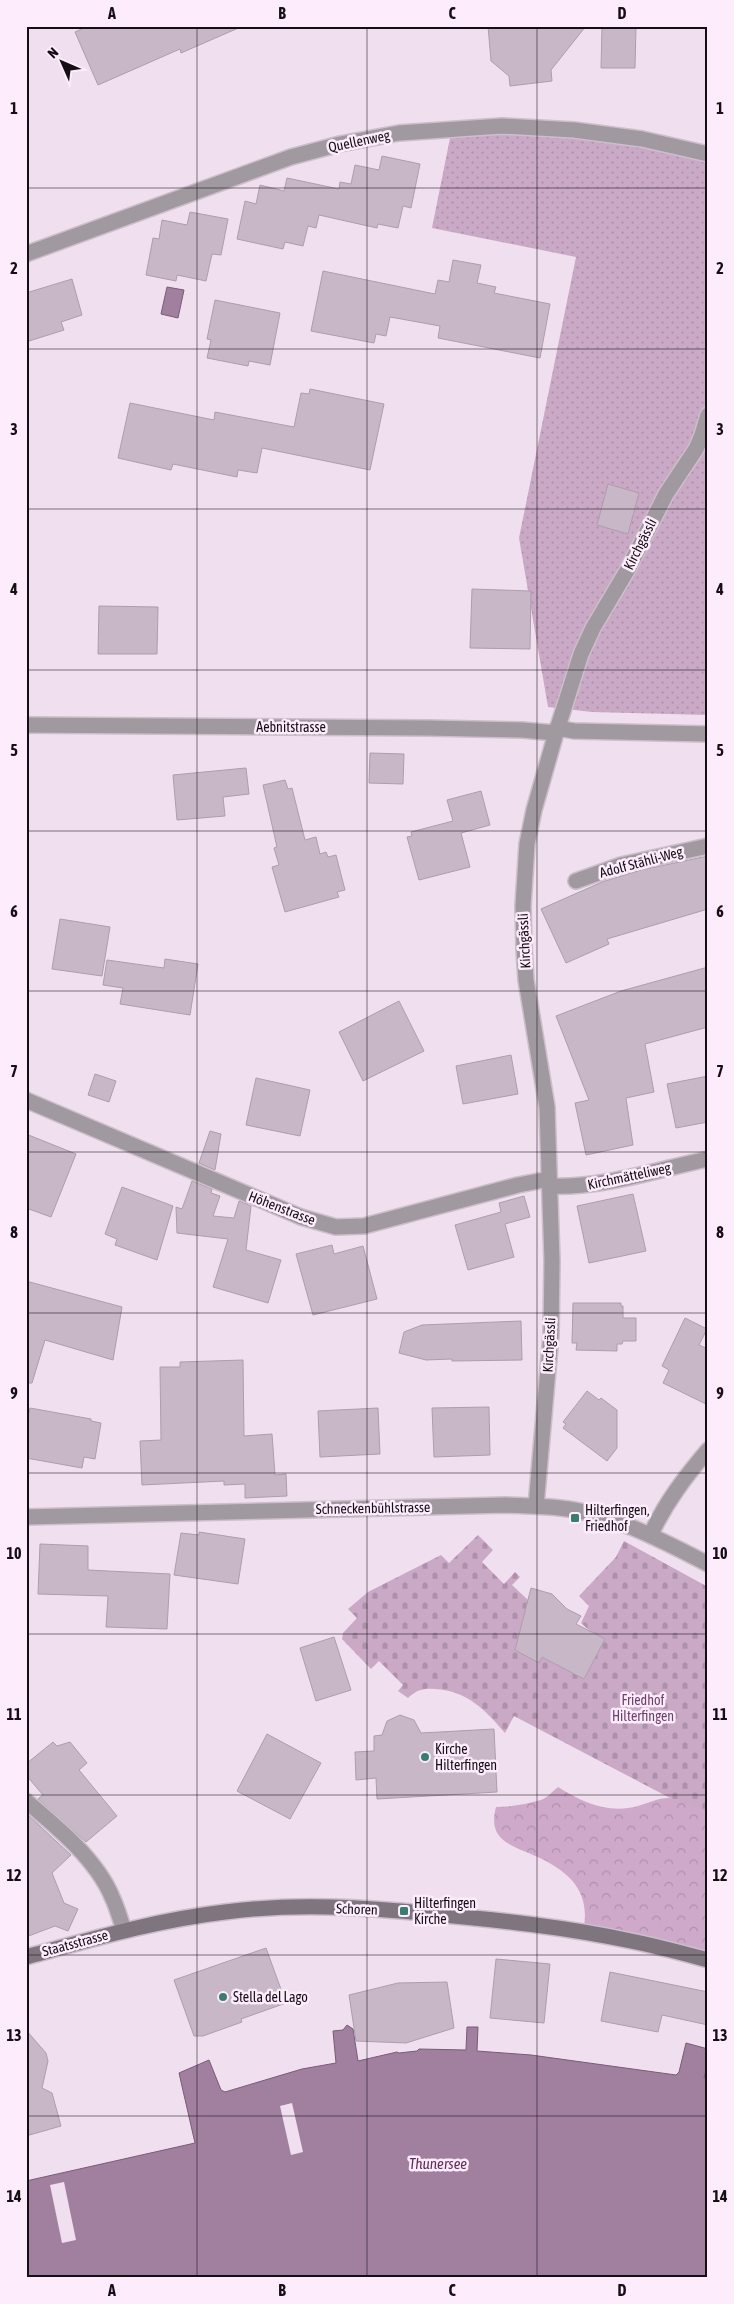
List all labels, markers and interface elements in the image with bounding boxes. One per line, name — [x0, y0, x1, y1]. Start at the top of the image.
text: A — [107, 4, 116, 22]
text: B — [278, 4, 286, 22]
text: C — [448, 4, 456, 22]
text: D — [618, 4, 627, 22]
north arrow — [38, 38, 88, 88]
text: N — [44, 44, 61, 61]
text: 1 — [10, 99, 18, 117]
text: 1 — [716, 99, 724, 117]
street label: Quellenweg — [327, 127, 391, 155]
text: 2 — [10, 259, 18, 277]
text: 2 — [716, 259, 724, 277]
text: 3 — [10, 420, 18, 438]
text: 3 — [716, 420, 724, 438]
street label: Kirchgässli — [620, 516, 660, 572]
text: 4 — [9, 580, 18, 598]
text: 4 — [715, 580, 724, 598]
street label: Aebnitstrasse — [256, 719, 326, 735]
text: 5 — [10, 741, 18, 759]
text: 5 — [716, 741, 724, 759]
street label: Adolf Stähli-Weg — [598, 843, 684, 881]
text: 6 — [10, 902, 18, 920]
text: 6 — [716, 902, 724, 920]
street label: Kirchgässli — [515, 913, 533, 969]
text: 7 — [10, 1062, 18, 1080]
text: 7 — [716, 1062, 724, 1080]
street label: Kirchmätteliweg — [586, 1159, 672, 1193]
street label: Höhenstrasse — [246, 1188, 318, 1228]
text: 8 — [10, 1223, 18, 1241]
text: 8 — [716, 1223, 724, 1241]
street label: Kirchgässli — [540, 1317, 558, 1373]
text: 9 — [10, 1384, 18, 1402]
text: 9 — [716, 1384, 724, 1402]
street label: Schneckenbühlstrasse — [316, 1499, 430, 1517]
place label: Hilterfingen, Friedhof — [585, 1502, 650, 1534]
marker: Hilterfingen, Friedhof — [569, 1512, 581, 1524]
text: 10 — [6, 1544, 22, 1562]
text: 10 — [712, 1544, 728, 1562]
park label: Friedhof Hilterfingen — [612, 1692, 674, 1724]
text: 11 — [6, 1705, 22, 1723]
text: 11 — [712, 1705, 728, 1723]
place label: Kirche Hilterfingen — [435, 1741, 497, 1773]
marker: Kirche Hilterfingen — [419, 1751, 431, 1763]
text: 12 — [6, 1866, 22, 1884]
text: 12 — [712, 1866, 728, 1884]
place label: Hilterfingen Kirche — [414, 1895, 476, 1927]
street label: Schoren — [336, 1900, 378, 1918]
marker: Hilterfingen Kirche — [398, 1905, 410, 1917]
street label: Staatsstrasse — [40, 1927, 110, 1959]
place label: Stella del Lago — [233, 1989, 308, 2005]
marker: Stella del Lago — [217, 1991, 229, 2003]
text: 13 — [6, 2026, 22, 2044]
text: 13 — [712, 2026, 728, 2044]
water label: Thunersee — [409, 2155, 467, 2172]
text: 14 — [6, 2187, 22, 2205]
text: 14 — [712, 2187, 728, 2205]
text: A — [107, 2281, 116, 2299]
text: B — [278, 2281, 286, 2299]
text: C — [448, 2281, 456, 2299]
text: D — [618, 2281, 627, 2299]

